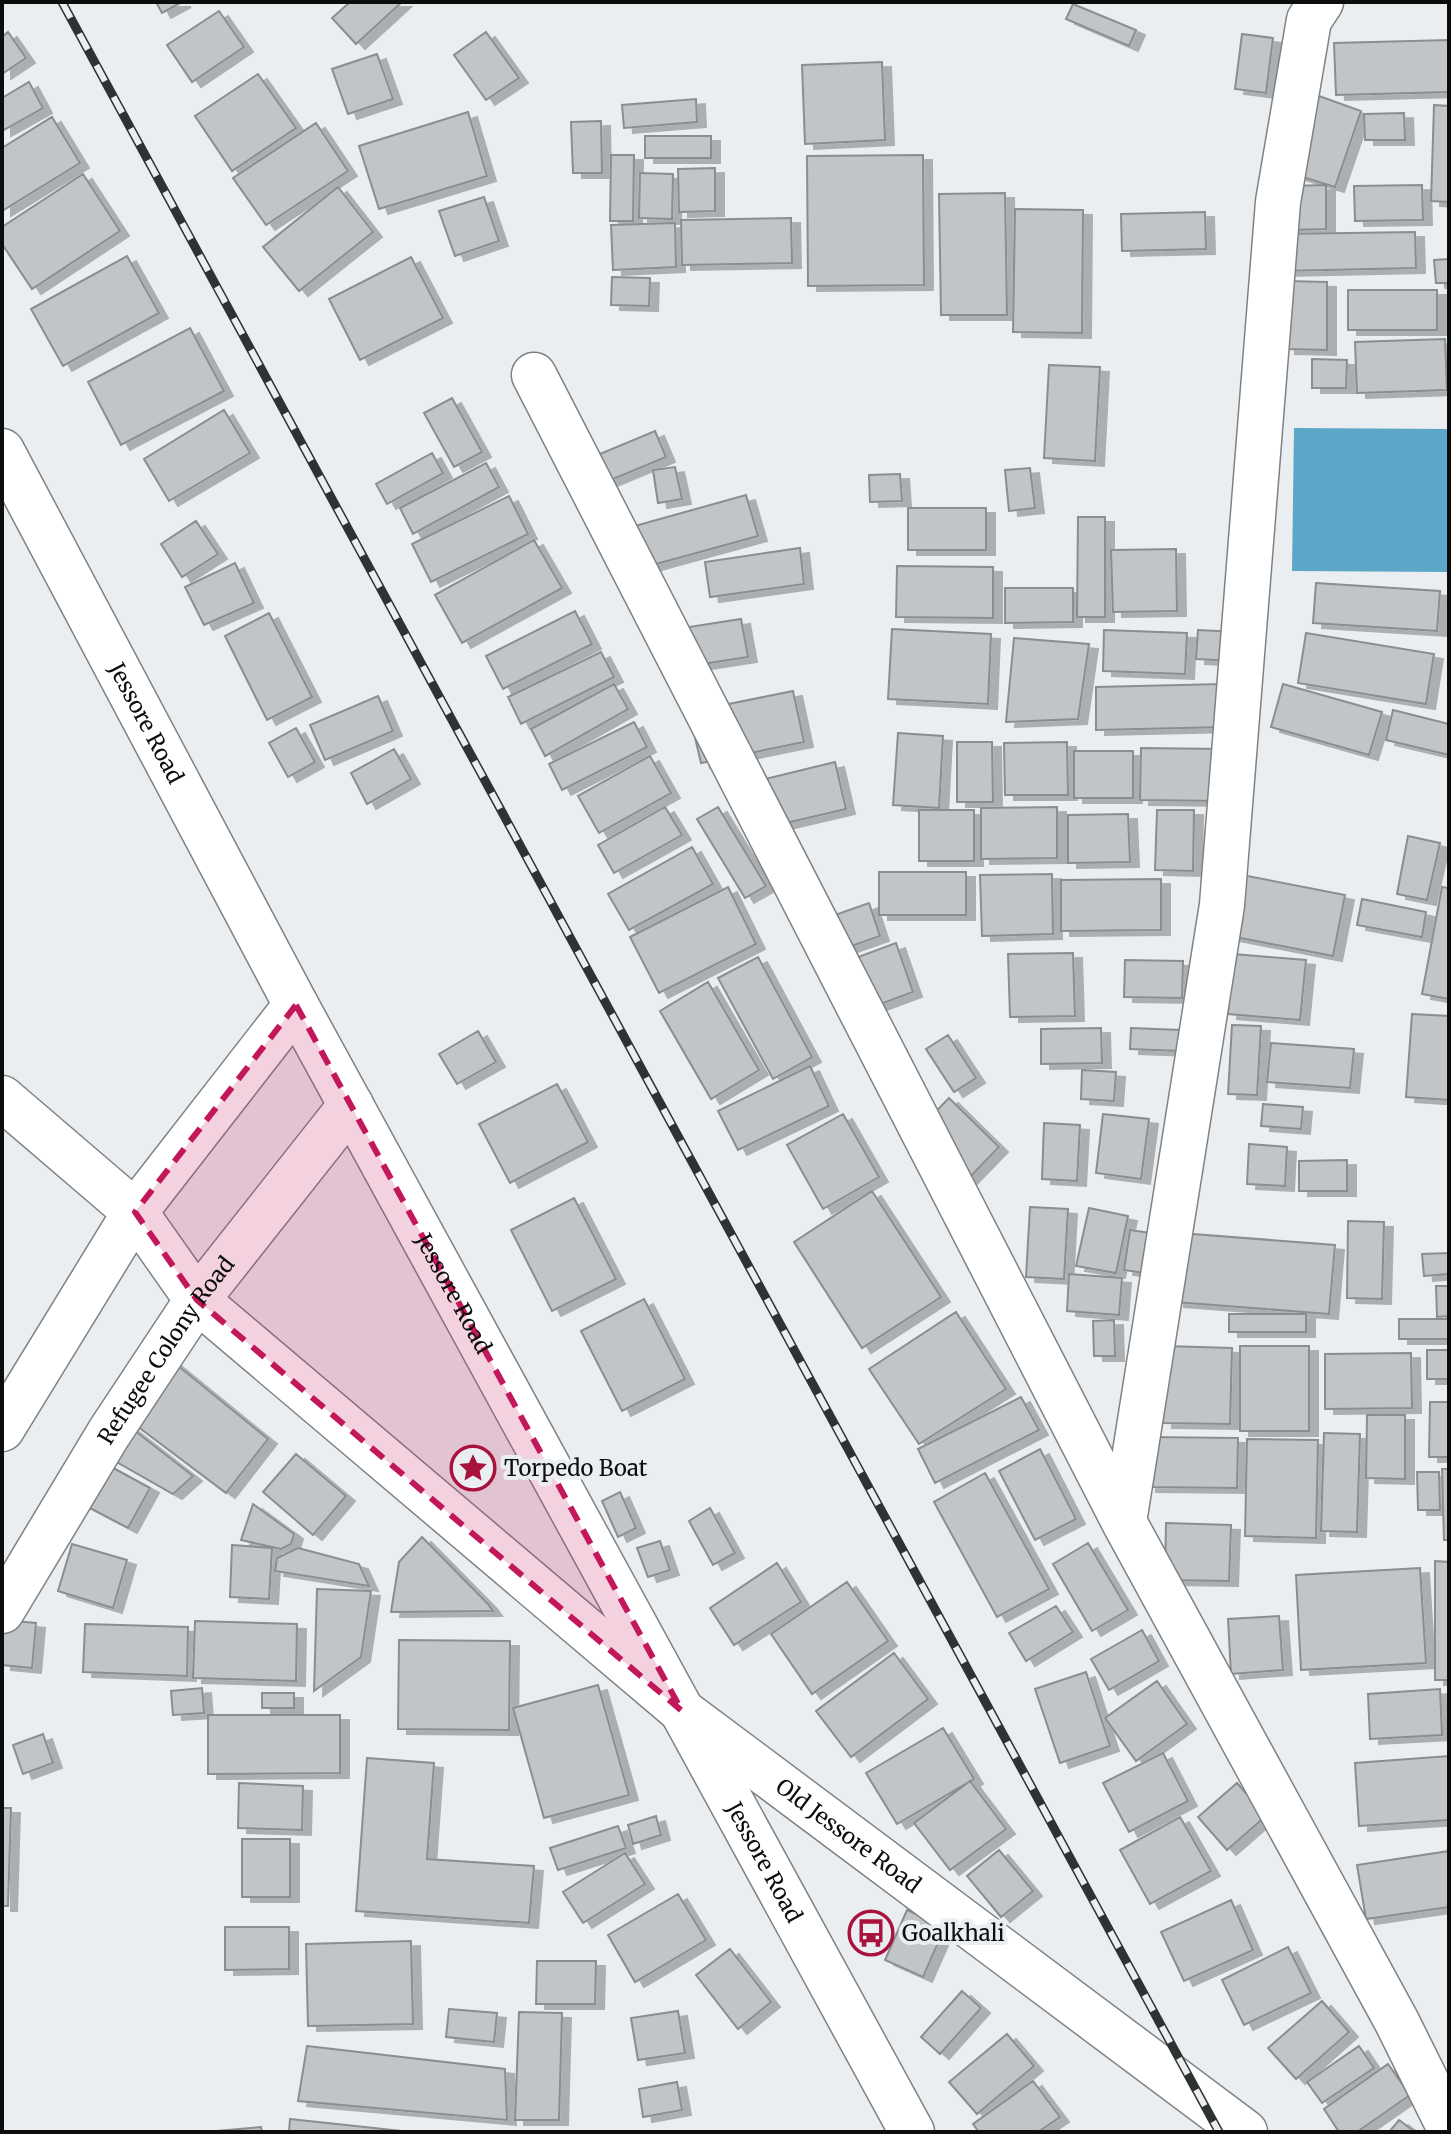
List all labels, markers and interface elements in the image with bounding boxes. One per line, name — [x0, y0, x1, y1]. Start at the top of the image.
street label: Jessore Road — [102, 657, 190, 788]
street label: Jessore Road — [409, 1228, 498, 1359]
street label: Refugee Colony Road — [91, 1251, 240, 1449]
place icon: Torpedo Boat — [449, 1444, 497, 1492]
place label: Torpedo Boat — [504, 1454, 648, 1482]
street label: Old Jessore Road — [771, 1772, 927, 1899]
street label: Jessore Road — [720, 1796, 809, 1927]
bus stop icon: Goalkhali — [847, 1909, 895, 1957]
place label: Goalkhali — [902, 1919, 1005, 1947]

